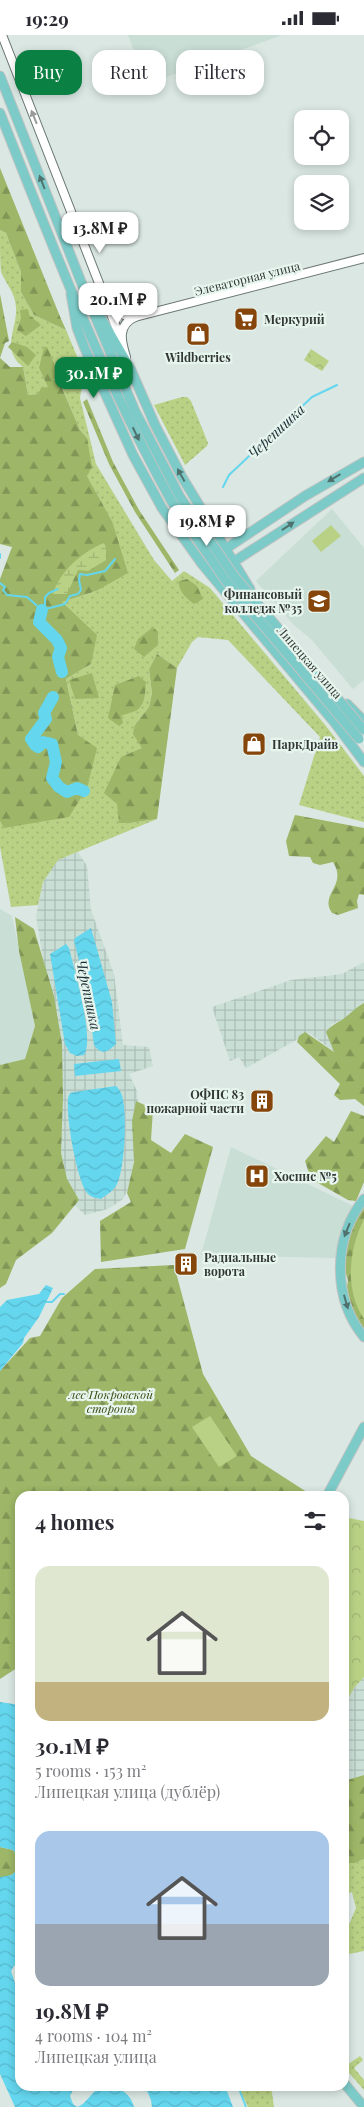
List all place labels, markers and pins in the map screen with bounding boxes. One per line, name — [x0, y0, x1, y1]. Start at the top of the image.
pin: 13.8M ₽ — [54, 211, 146, 254]
pin: 20.1M ₽ — [72, 283, 164, 325]
supermarket icon: Меркурий — [233, 306, 259, 332]
place label: Меркурий — [264, 311, 325, 327]
shop icon: Wildberries — [185, 321, 211, 347]
place label: Wildberries — [164, 349, 231, 365]
pin: 30.1M ₽ — [48, 357, 140, 399]
pin: 19.8M ₽ — [161, 505, 253, 547]
place label: Финансовый колледж №35 — [224, 586, 302, 616]
school or university icon: Финансовый колледж №35 — [306, 588, 332, 614]
shop icon: ПаркДрайв — [241, 731, 267, 757]
place label: ПаркДрайв — [272, 736, 338, 752]
place label: ОФПС 83 пожарной части — [147, 1086, 244, 1116]
building icon: ОФПС 83 пожарной части — [249, 1088, 275, 1114]
hospital icon: Хоспис №5 — [244, 1163, 270, 1189]
place label: Хоспис №5 — [274, 1168, 337, 1184]
place label: Радиальные ворота — [204, 1249, 276, 1279]
building icon: Радиальные ворота — [173, 1251, 199, 1277]

